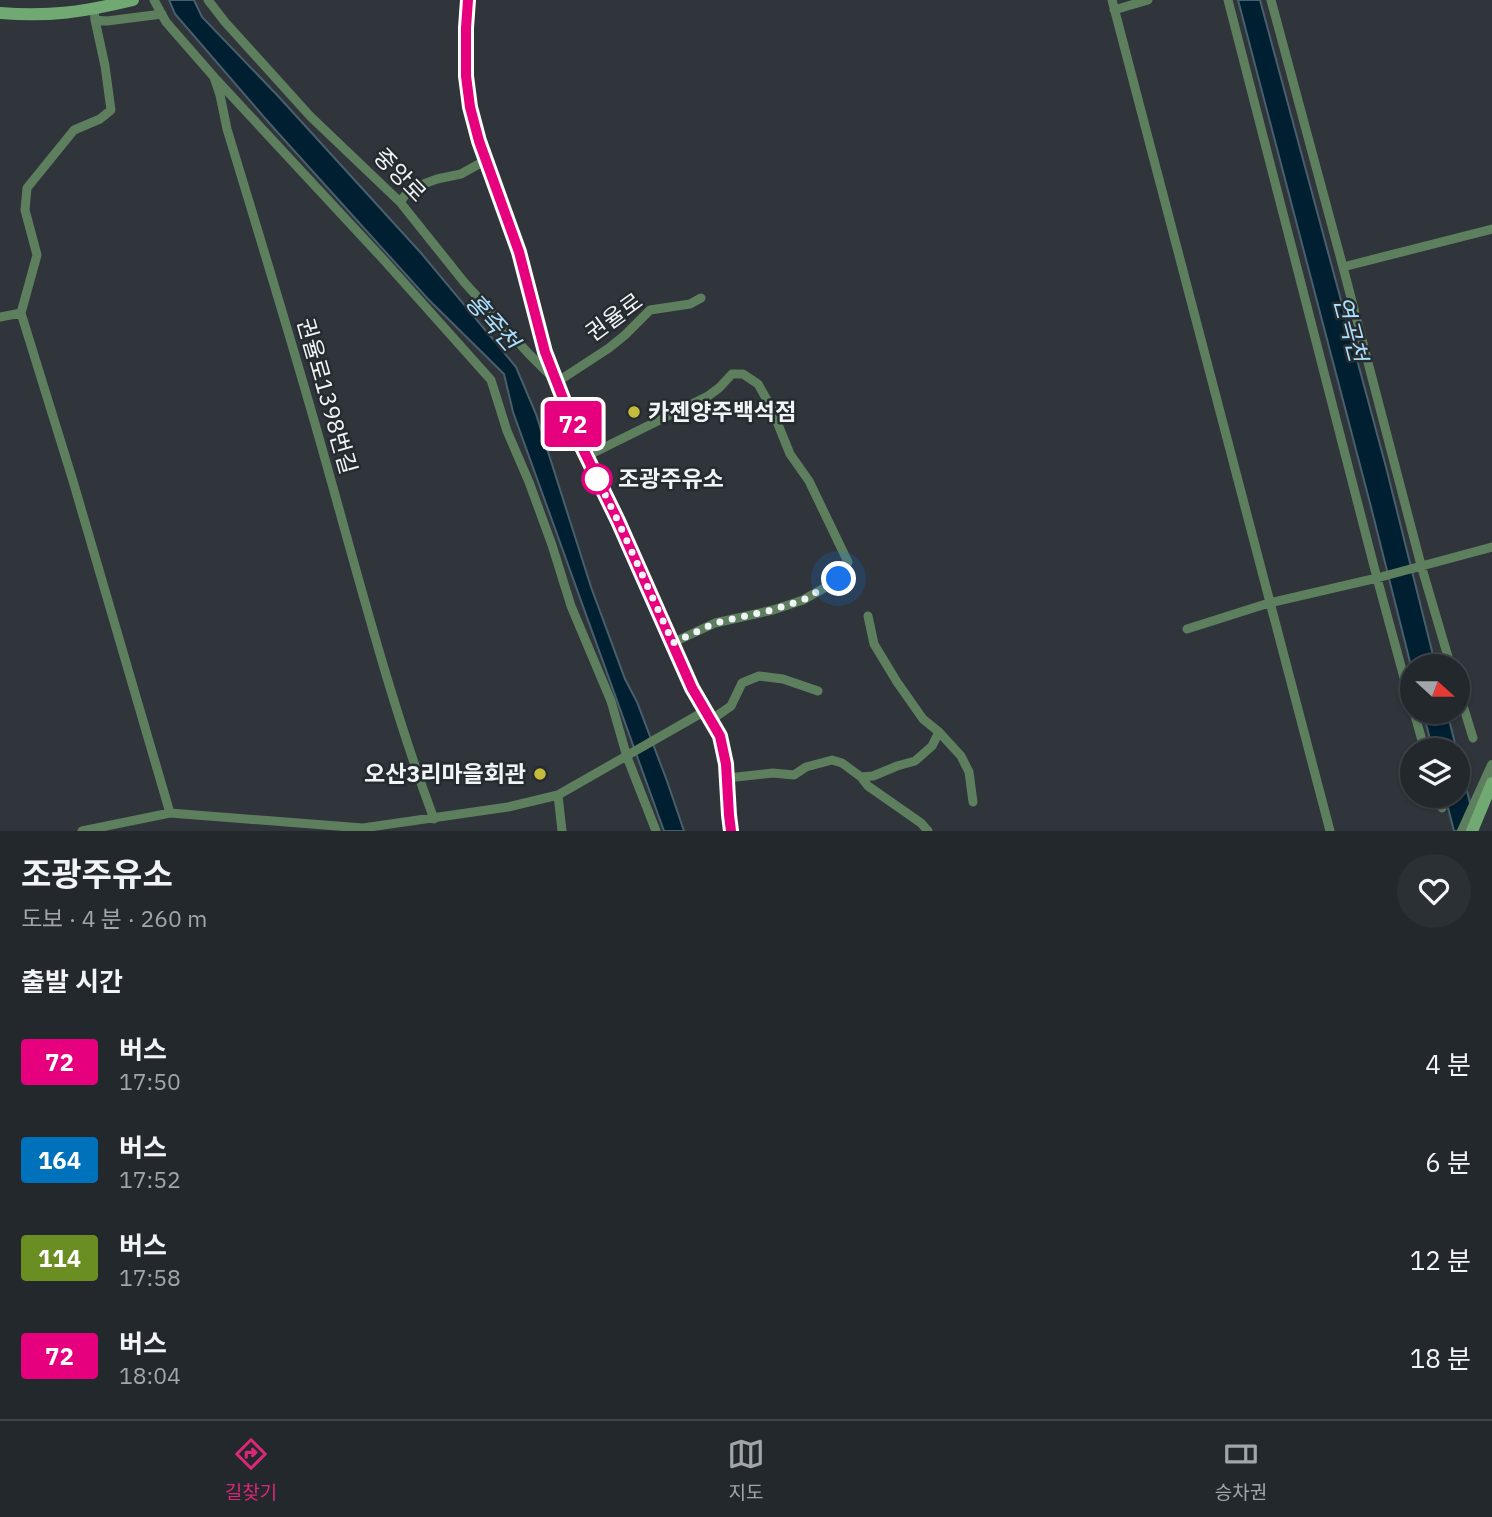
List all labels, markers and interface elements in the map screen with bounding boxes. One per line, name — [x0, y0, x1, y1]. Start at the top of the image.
street label: 중앙로 — [368, 141, 434, 208]
street label: 권율로 — [579, 285, 648, 347]
water label: 홍죽천 — [459, 286, 528, 359]
water label: 연곡천 — [1327, 293, 1376, 368]
street label: 권율로1398번길 — [291, 314, 365, 477]
place label: 카젠양주백석점 — [648, 396, 796, 426]
line badge: 72 — [542, 401, 604, 447]
marker: 카젠양주백석점 — [626, 404, 642, 420]
text: 72 — [559, 408, 587, 440]
place label: 조광주유소 — [618, 463, 724, 493]
marker: 조광주유소 — [582, 464, 612, 494]
your location — [821, 561, 856, 596]
north arrow — [1400, 654, 1470, 724]
map controls — [1400, 654, 1470, 808]
button: layers — [1400, 738, 1470, 808]
place label: 오산3리마을회관 — [364, 758, 526, 788]
marker: 오산3리마을회관 — [532, 766, 548, 782]
text: 조광주유소 — [21, 852, 173, 895]
button: heart — [1397, 854, 1471, 928]
text: 도보 · 4 분 · 260 m — [21, 903, 207, 933]
text: 출발 시간 — [21, 964, 123, 998]
text: 버스 — [119, 1032, 167, 1066]
text: 72 — [45, 1046, 74, 1078]
text: 4 분 — [1425, 1047, 1471, 1081]
text: 17:50 — [119, 1066, 181, 1096]
text: 버스 — [119, 1130, 167, 1164]
text: 164 — [38, 1144, 81, 1176]
text: 6 분 — [1425, 1145, 1471, 1179]
text: 17:52 — [119, 1164, 181, 1194]
text: 버스 — [119, 1228, 167, 1262]
text: 114 — [38, 1242, 81, 1274]
text: 12 분 — [1410, 1243, 1471, 1277]
text: 17:58 — [119, 1262, 181, 1292]
text: 버스 — [119, 1326, 167, 1360]
text: 72 — [45, 1340, 74, 1372]
text: 18 분 — [1410, 1341, 1471, 1375]
text: 18:04 — [119, 1360, 181, 1390]
tab: 길찾기 — [225, 1435, 277, 1504]
tab: 지도 — [727, 1435, 765, 1504]
tab: 승차권 — [1215, 1435, 1267, 1504]

